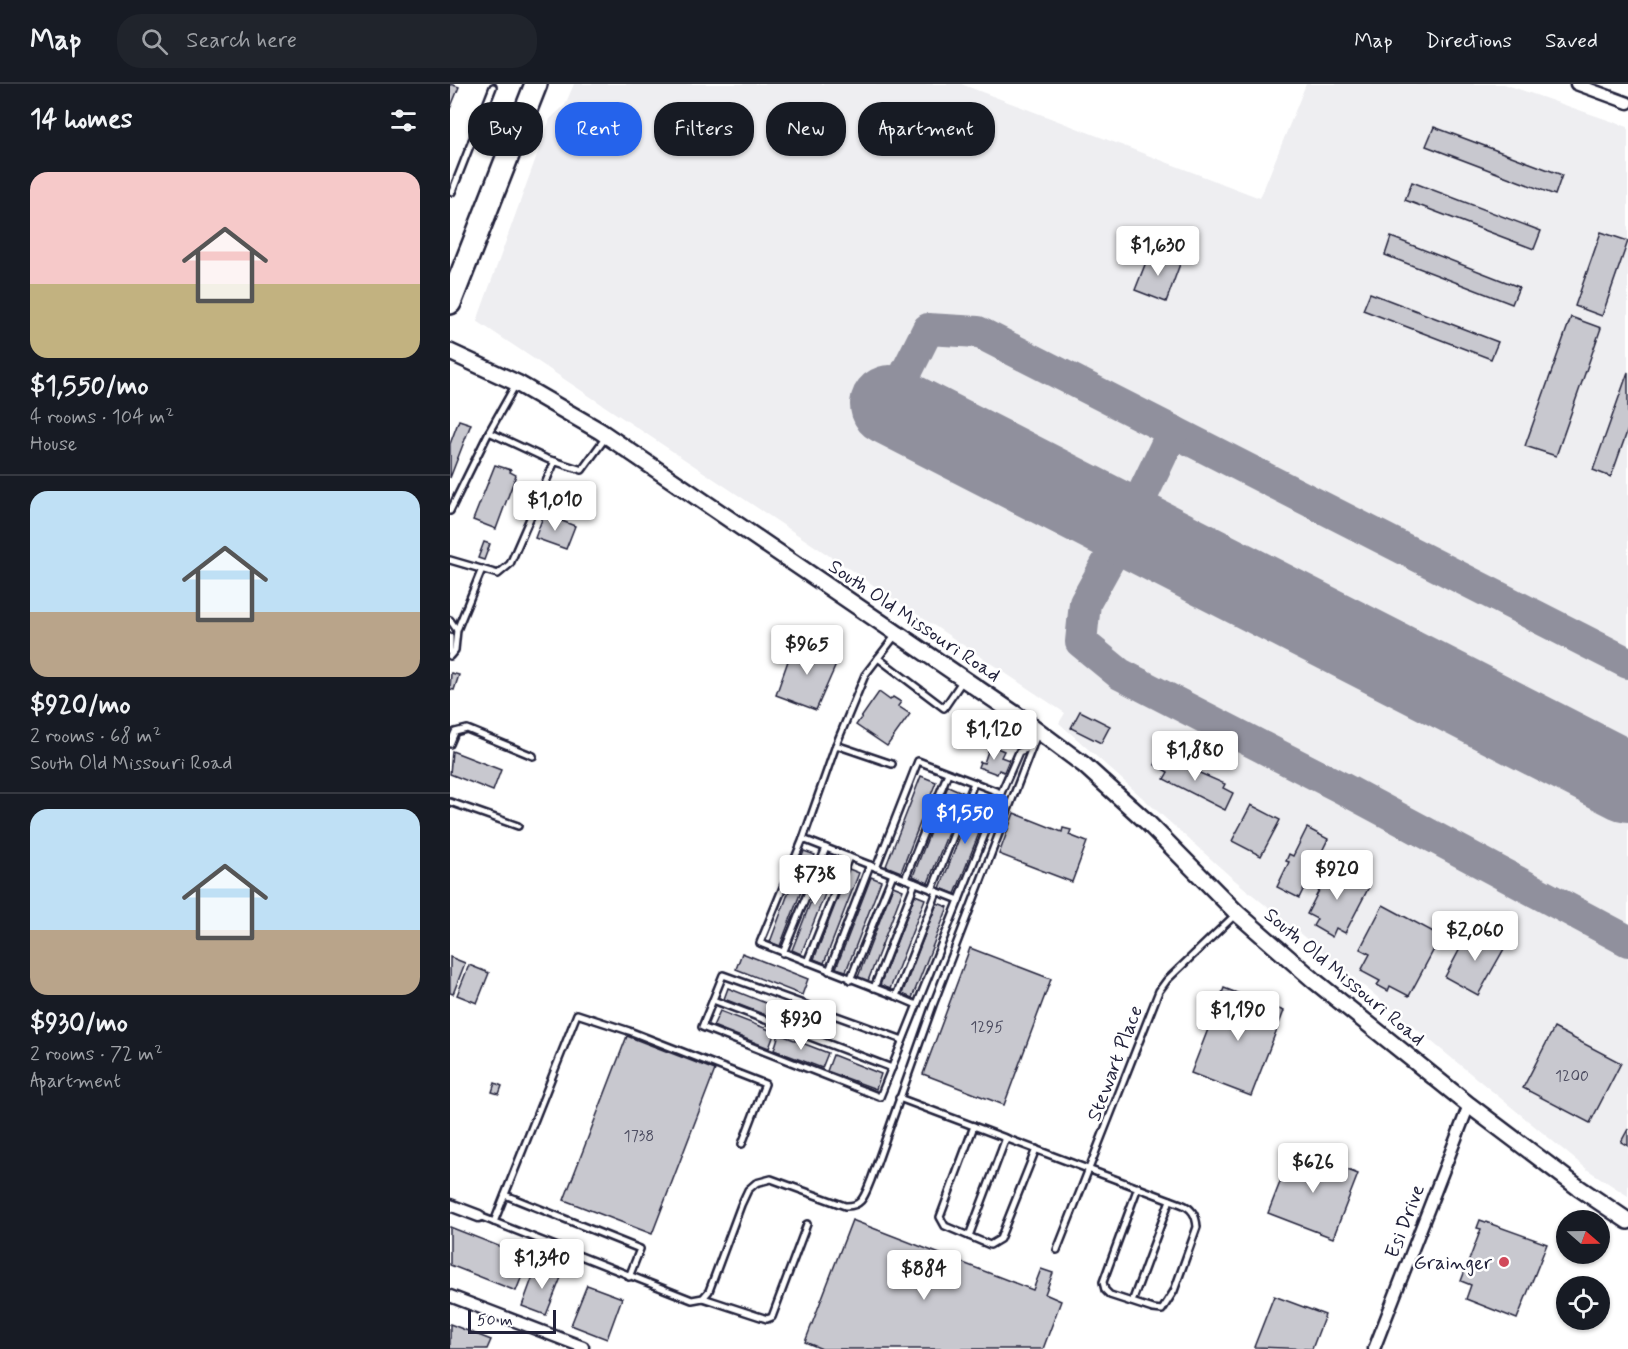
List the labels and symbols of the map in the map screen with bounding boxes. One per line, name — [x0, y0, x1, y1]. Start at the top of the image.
pin: $1,630 — [1109, 226, 1207, 277]
pin: $1,010 — [506, 481, 604, 532]
street label: South Old Missouri Road — [823, 554, 1006, 689]
pin: $965 — [771, 625, 843, 676]
pin: $1,120 — [945, 710, 1043, 761]
pin: $1,880 — [1146, 731, 1244, 782]
pin: $1,550 — [916, 794, 1014, 845]
pin: $920 — [1301, 850, 1373, 901]
pin: $738 — [779, 855, 851, 906]
street label: South Old Missouri Road — [1258, 902, 1430, 1052]
pin: $2,060 — [1426, 911, 1524, 962]
pin: $1,190 — [1189, 991, 1287, 1042]
pin: $930 — [765, 1000, 837, 1051]
street label: Stewart Place — [1081, 1002, 1150, 1125]
house number: 1295 — [970, 1017, 1004, 1038]
house number: 1200 — [1555, 1066, 1589, 1087]
house number: 1738 — [624, 1126, 654, 1147]
pin: $626 — [1277, 1143, 1349, 1194]
street label: Esi Drive — [1379, 1181, 1432, 1262]
north arrow — [1556, 1210, 1610, 1264]
pin: $1,340 — [493, 1239, 591, 1290]
pin: $884 — [888, 1250, 960, 1301]
place label: Grainger — [1414, 1250, 1493, 1277]
marker: Grainger — [1497, 1255, 1511, 1269]
scale bar — [468, 1307, 556, 1334]

